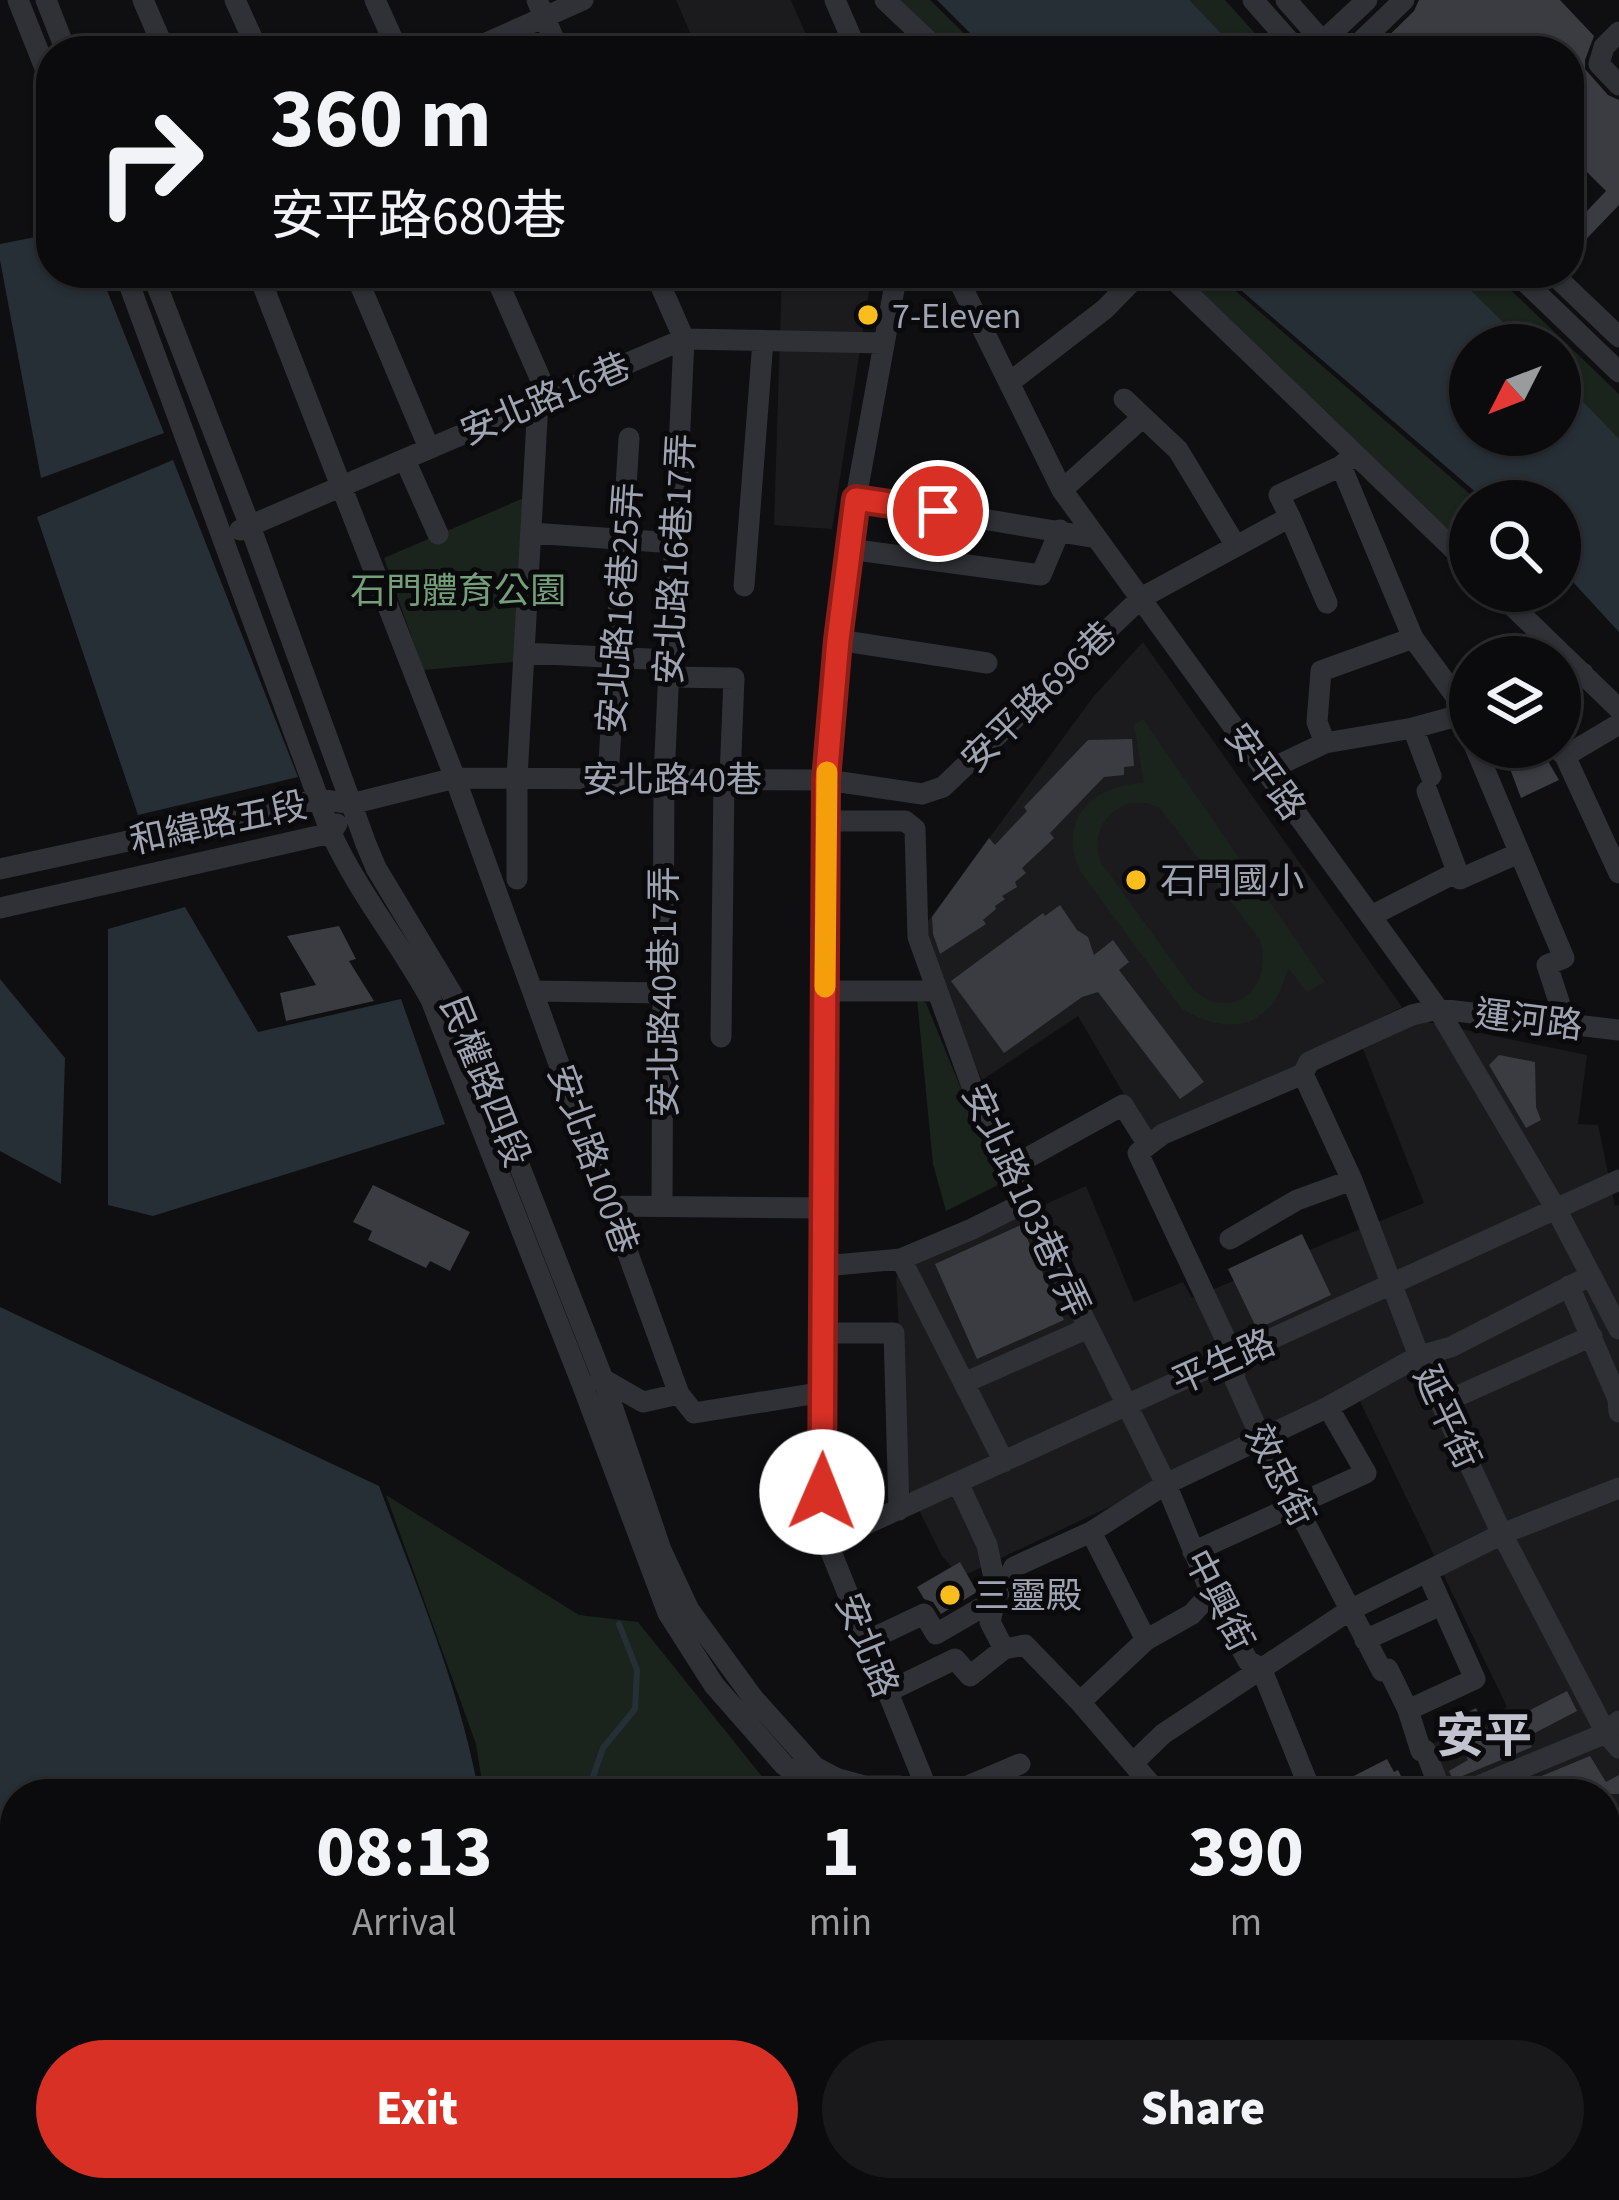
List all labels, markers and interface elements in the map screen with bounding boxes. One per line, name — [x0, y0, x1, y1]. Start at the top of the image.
text: 360 m — [270, 60, 492, 180]
icon: right — [72, 84, 228, 240]
text: 安平路680巷 — [270, 179, 567, 256]
place label: 7-Eleven — [892, 291, 1022, 342]
marker: 7-Eleven — [855, 302, 881, 328]
north arrow — [1449, 324, 1581, 456]
map controls — [1449, 324, 1581, 768]
street label: 安北路16巷 — [453, 341, 638, 458]
street label: 安北路16巷17弄 — [643, 432, 708, 686]
pin — [887, 460, 989, 562]
icon: arrive — [905, 478, 971, 544]
button: search — [1449, 480, 1581, 612]
street label: 安北路16巷25弄 — [586, 481, 655, 735]
park label: 石門體育公園 — [350, 566, 566, 617]
street label: 安平路696巷 — [950, 610, 1128, 784]
button: layers — [1449, 636, 1581, 768]
street label: 安平路 — [1212, 713, 1317, 831]
street label: 安北路40巷 — [582, 755, 762, 806]
street label: 和緯路五段 — [125, 780, 312, 867]
place label: 石門國小 — [1160, 856, 1304, 907]
street label: 安北路40巷17弄 — [639, 866, 690, 1118]
marker: 石門國小 — [1123, 867, 1149, 893]
street label: 民權路四段 — [427, 989, 542, 1175]
street label: 運河路 — [1472, 989, 1586, 1052]
street label: 安北路100巷 — [535, 1058, 650, 1261]
street label: 安北路103巷7弄 — [949, 1076, 1102, 1325]
street label: 平生路 — [1164, 1317, 1283, 1408]
street label: 延平街 — [1401, 1358, 1493, 1477]
street label: 效忠街 — [1232, 1416, 1327, 1535]
position arrow — [759, 1429, 885, 1555]
street label: 中興街 — [1171, 1541, 1266, 1660]
place label: 三靈殿 — [974, 1571, 1082, 1622]
marker: 三靈殿 — [937, 1582, 963, 1608]
street label: 安北路 — [823, 1586, 910, 1705]
district label: 安平 — [1436, 1703, 1532, 1771]
text: 08:13 — [316, 1801, 492, 1904]
text: 1 — [821, 1801, 860, 1904]
text: 390 — [1188, 1801, 1304, 1904]
text: Arrival — [352, 1895, 457, 1951]
text: min — [809, 1895, 872, 1951]
text: m — [1230, 1895, 1262, 1951]
button: Exit — [36, 2040, 798, 2178]
button: Share — [822, 2040, 1584, 2178]

